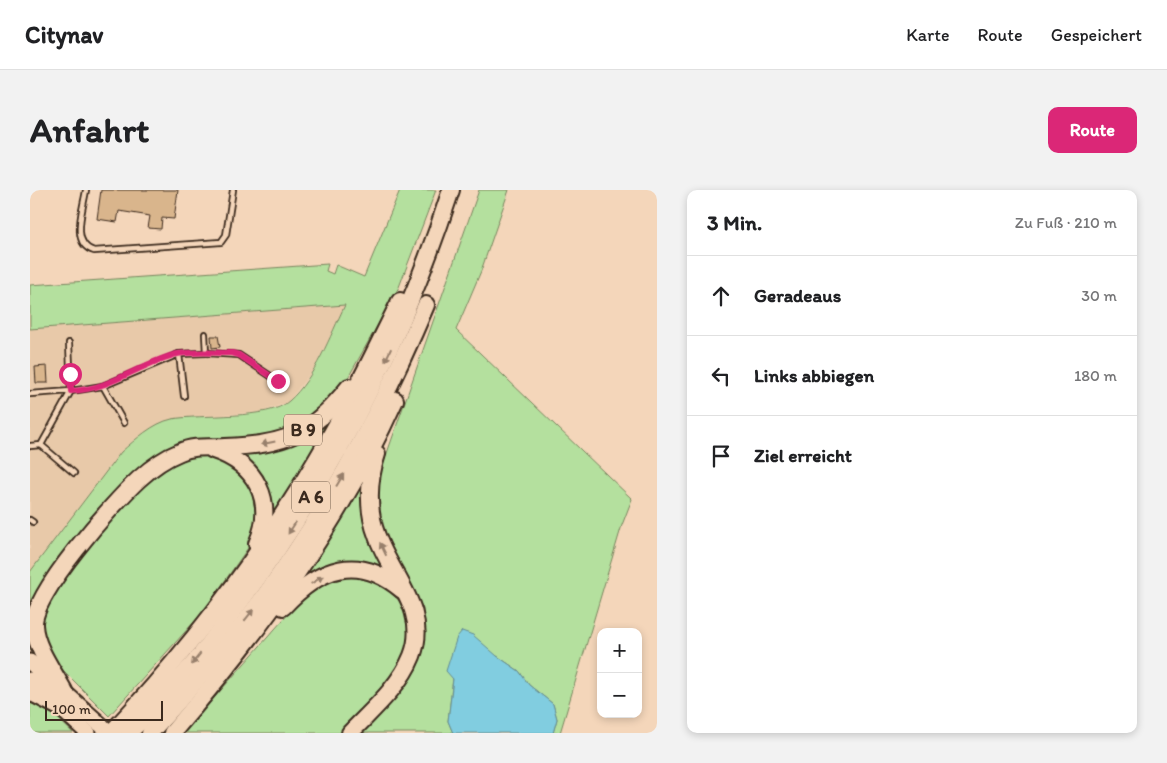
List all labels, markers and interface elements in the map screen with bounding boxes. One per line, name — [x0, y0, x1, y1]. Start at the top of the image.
text: Citynav — [25, 20, 103, 49]
text: Karte — [906, 24, 949, 46]
text: Route — [977, 24, 1023, 46]
text: Gespeichert — [1051, 24, 1142, 46]
button: Route — [1048, 107, 1137, 153]
text: Anfahrt — [30, 109, 149, 151]
text: 3 Min. — [707, 210, 762, 235]
text: Zu Fuß · 210 m — [1015, 213, 1117, 232]
icon: ahead — [707, 282, 735, 310]
text: Geradeaus — [754, 284, 841, 307]
text: 30 m — [1081, 286, 1117, 305]
one-way arrow — [383, 348, 391, 362]
icon: left — [707, 362, 735, 390]
route start — [59, 363, 82, 386]
text: Links abbiegen — [754, 364, 874, 387]
text: 180 m — [1074, 366, 1117, 385]
route end — [267, 370, 290, 393]
road number: B 9 — [284, 414, 322, 446]
one-way arrow — [259, 440, 275, 448]
icon: arrive — [707, 442, 735, 470]
text: Ziel erreicht — [754, 444, 852, 467]
one-way arrow — [335, 474, 344, 487]
road number: A 6 — [292, 482, 330, 512]
one-way arrow — [287, 521, 297, 534]
one-way arrow — [378, 542, 386, 556]
one-way arrow — [310, 575, 324, 584]
one-way arrow — [244, 609, 255, 622]
map controls — [597, 628, 642, 718]
button: + — [597, 628, 642, 673]
one-way arrow — [191, 652, 202, 665]
button: − — [597, 673, 642, 718]
scale bar — [45, 698, 162, 721]
text: 100 m — [52, 701, 91, 718]

